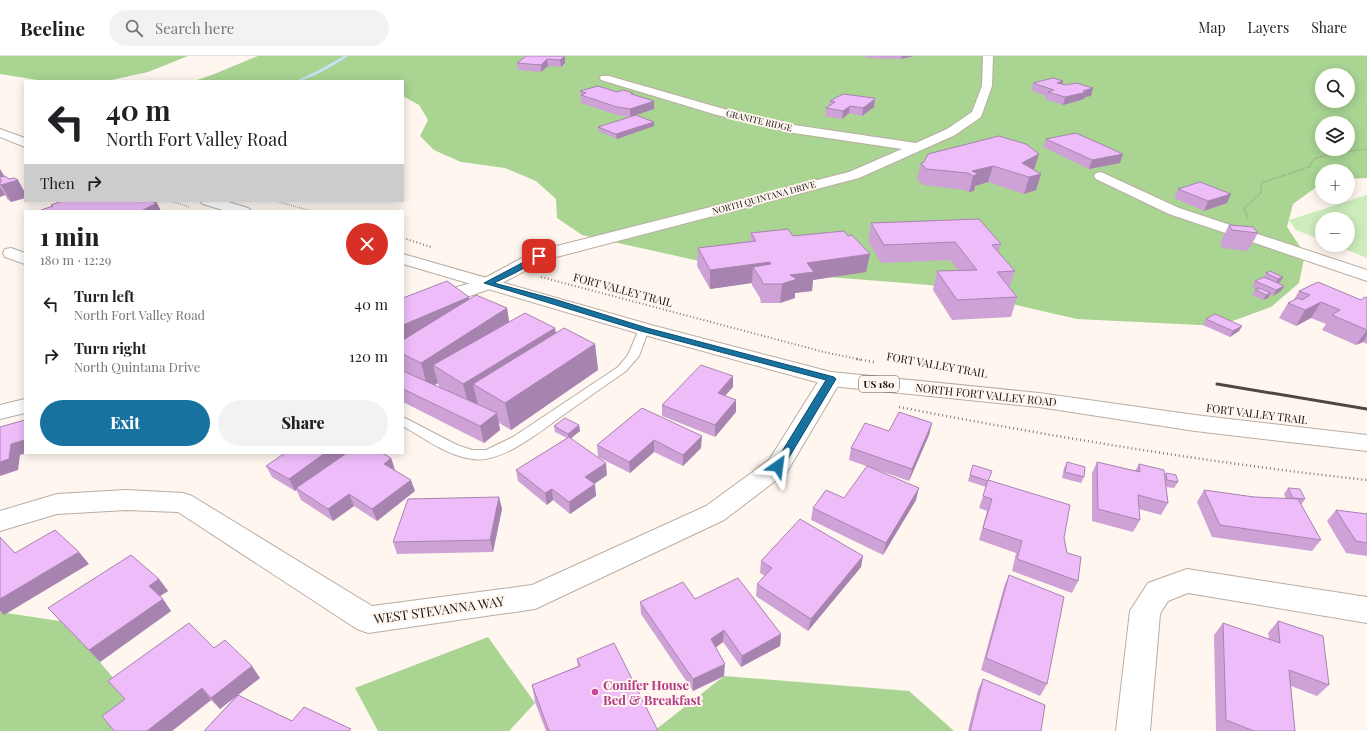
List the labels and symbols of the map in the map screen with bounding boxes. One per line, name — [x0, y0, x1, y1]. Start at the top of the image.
street label: GRANITE RIDGE — [725, 107, 794, 134]
street label: NORTH QUINTANA DRIVE — [711, 177, 817, 217]
pin — [522, 239, 556, 273]
street label: FORT VALLEY TRAIL — [572, 269, 675, 310]
street label: FORT VALLEY TRAIL — [885, 348, 989, 381]
road number: US 180 — [859, 376, 899, 392]
street label: NORTH FORT VALLEY ROAD — [915, 380, 1058, 409]
street label: FORT VALLEY TRAIL — [1205, 400, 1309, 427]
position arrow — [757, 445, 799, 487]
street label: WEST STEVANNA WAY — [372, 592, 506, 627]
place label: Conifer House Bed & Breakfast — [603, 676, 702, 708]
marker: Conifer House Bed & Breakfast — [590, 687, 600, 697]

